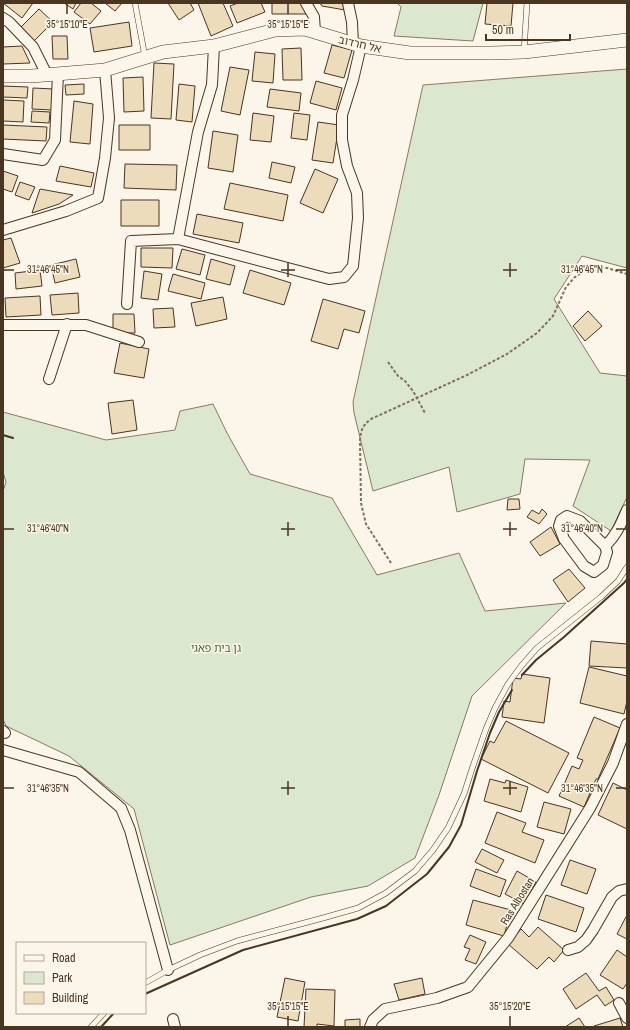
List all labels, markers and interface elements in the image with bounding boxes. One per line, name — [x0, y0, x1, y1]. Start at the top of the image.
scale bar — [486, 16, 570, 42]
text: 35°15'10"E — [46, 18, 88, 31]
text: 35°15'15"E — [267, 18, 309, 31]
text: 50 m — [492, 22, 514, 38]
street label: אל חרדוב — [337, 32, 383, 56]
text: 31°46'45"N — [27, 263, 69, 276]
text: 31°46'45"N — [561, 263, 603, 276]
text: 31°46'40"N — [27, 522, 69, 535]
text: 31°46'40"N — [561, 522, 603, 535]
park label: גן בית פאגי — [191, 641, 241, 655]
text: 31°46'35"N — [27, 782, 69, 795]
text: 31°46'35"N — [561, 782, 603, 795]
street label: Ras Albostan — [497, 875, 537, 927]
legend — [16, 942, 146, 1014]
text: Road — [52, 950, 76, 966]
text: Park — [52, 970, 72, 986]
text: Building — [52, 990, 89, 1006]
text: 35°15'15"E — [267, 1000, 309, 1013]
text: 35°15'20"E — [489, 1000, 531, 1013]

